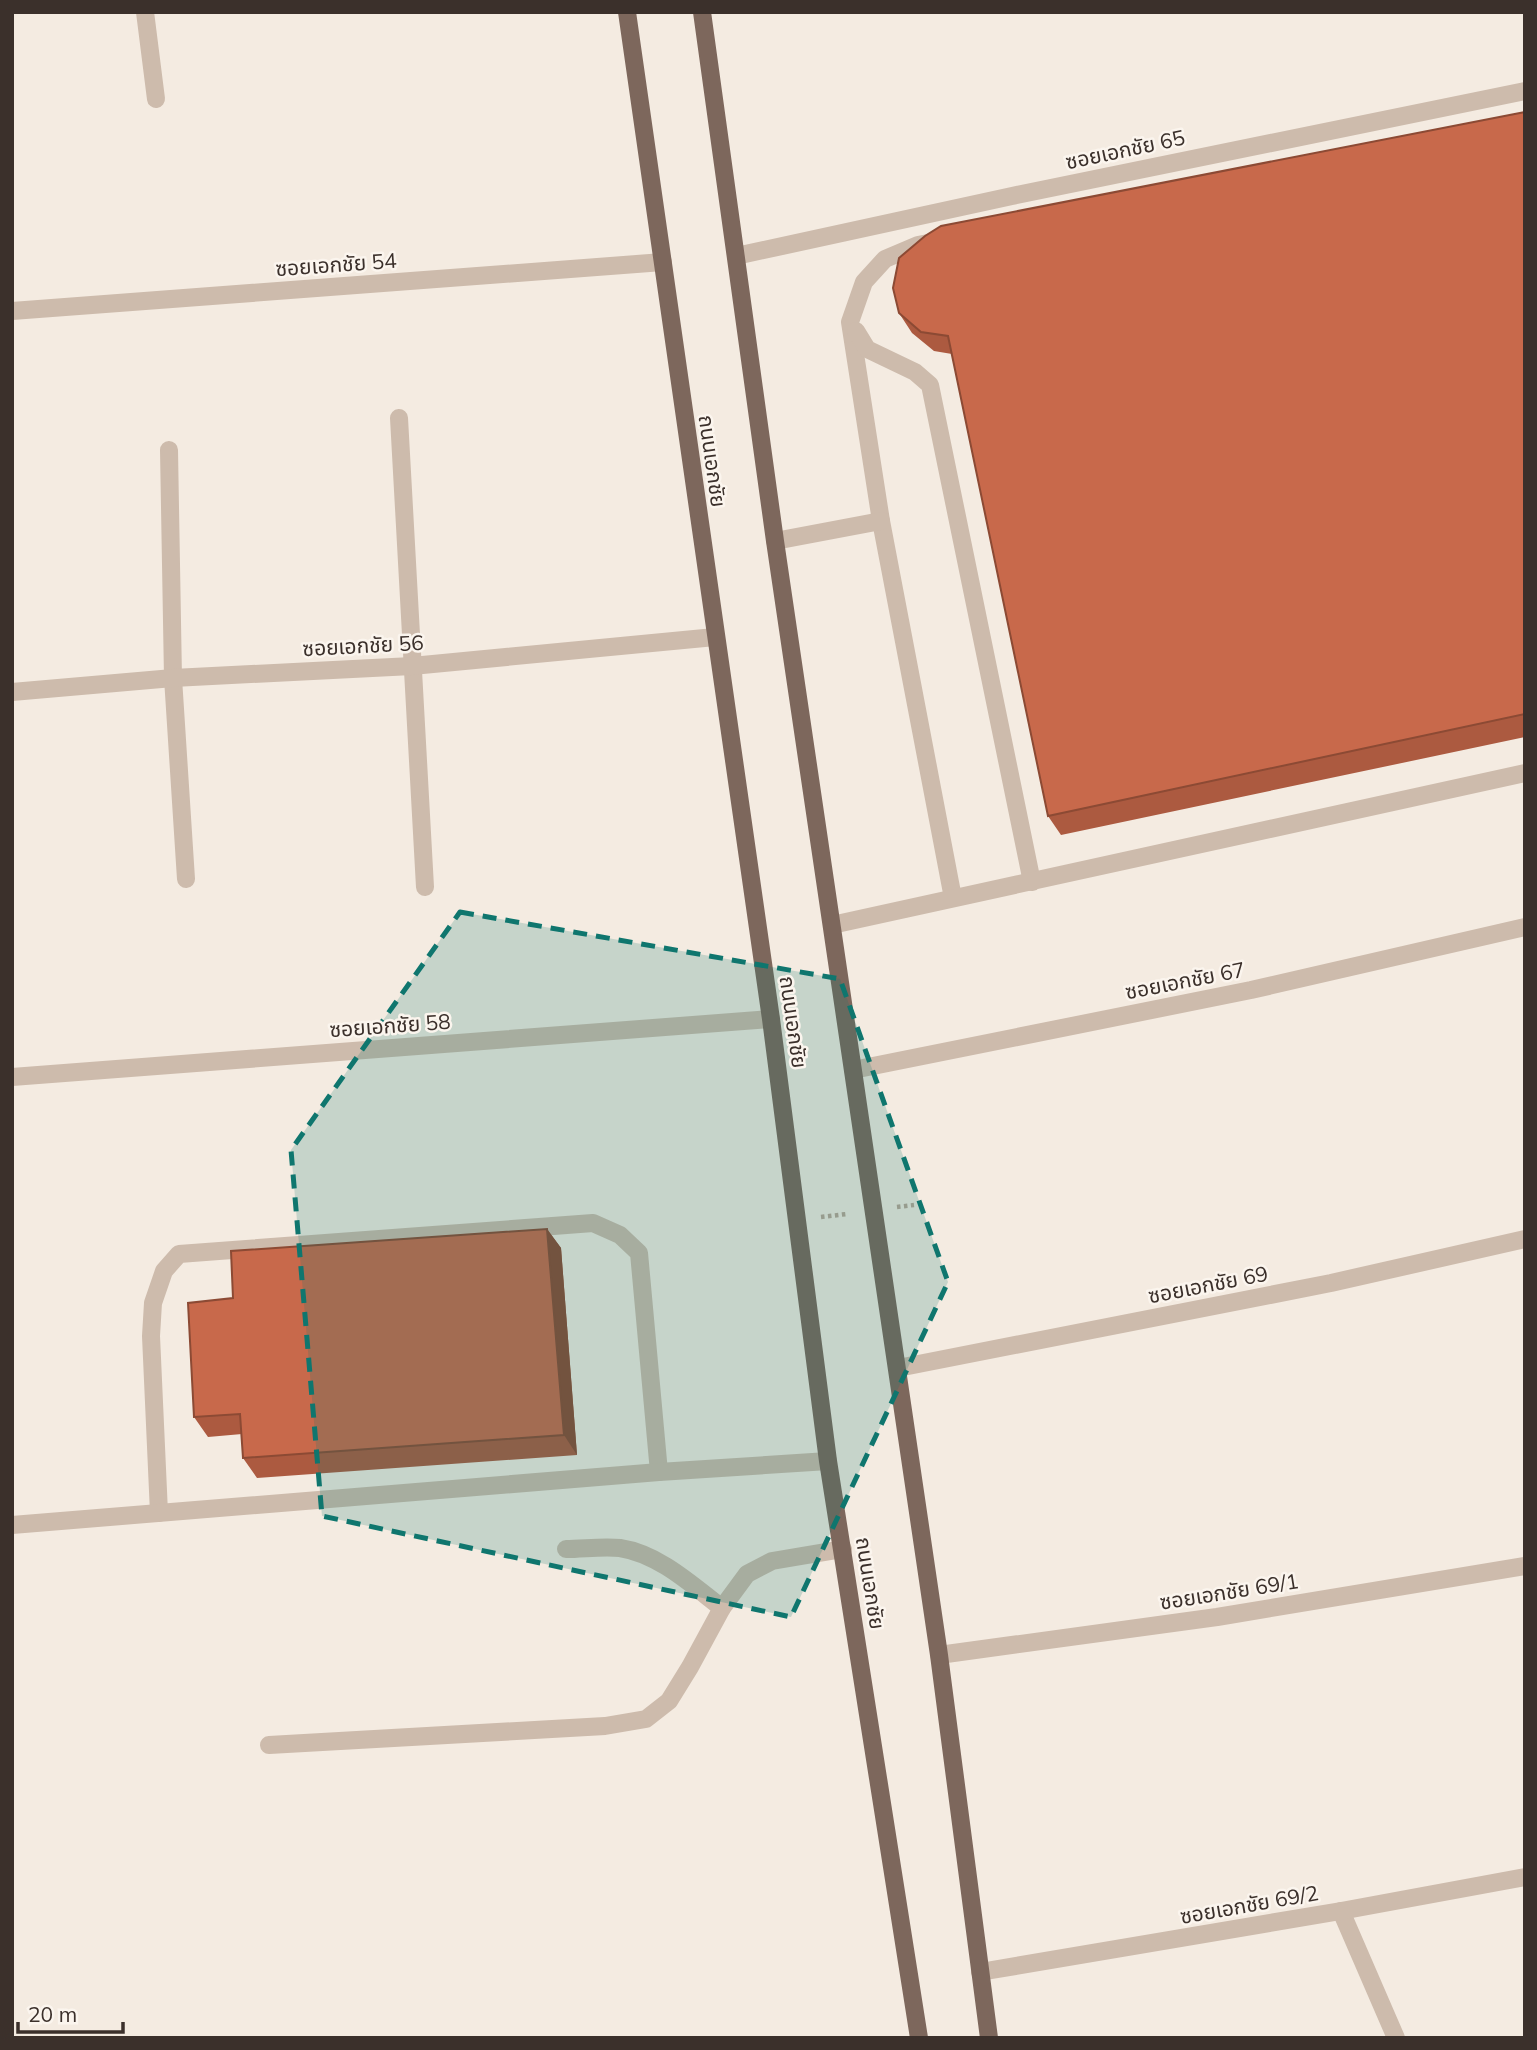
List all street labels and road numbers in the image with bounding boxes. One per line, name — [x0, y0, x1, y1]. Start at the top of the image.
street label: ซอยเอกชัย 65 — [1063, 124, 1187, 174]
street label: ซอยเอกชัย 54 — [274, 247, 398, 281]
street label: ถนนเอกชัย — [694, 413, 732, 509]
street label: ซอยเอกชัย 56 — [302, 629, 424, 661]
street label: ซอยเอกชัย 67 — [1123, 956, 1247, 1004]
street label: ถนนเอกชัย — [775, 974, 813, 1070]
street label: ซอยเอกชัย 58 — [328, 1008, 452, 1042]
street label: ซอยเอกชัย 69 — [1146, 1260, 1270, 1308]
street label: ถนนเอกชัย — [851, 1535, 891, 1631]
street label: ซอยเอกชัย 69/1 — [1158, 1567, 1300, 1615]
street label: ซอยเอกชัย 69/2 — [1178, 1879, 1320, 1929]

